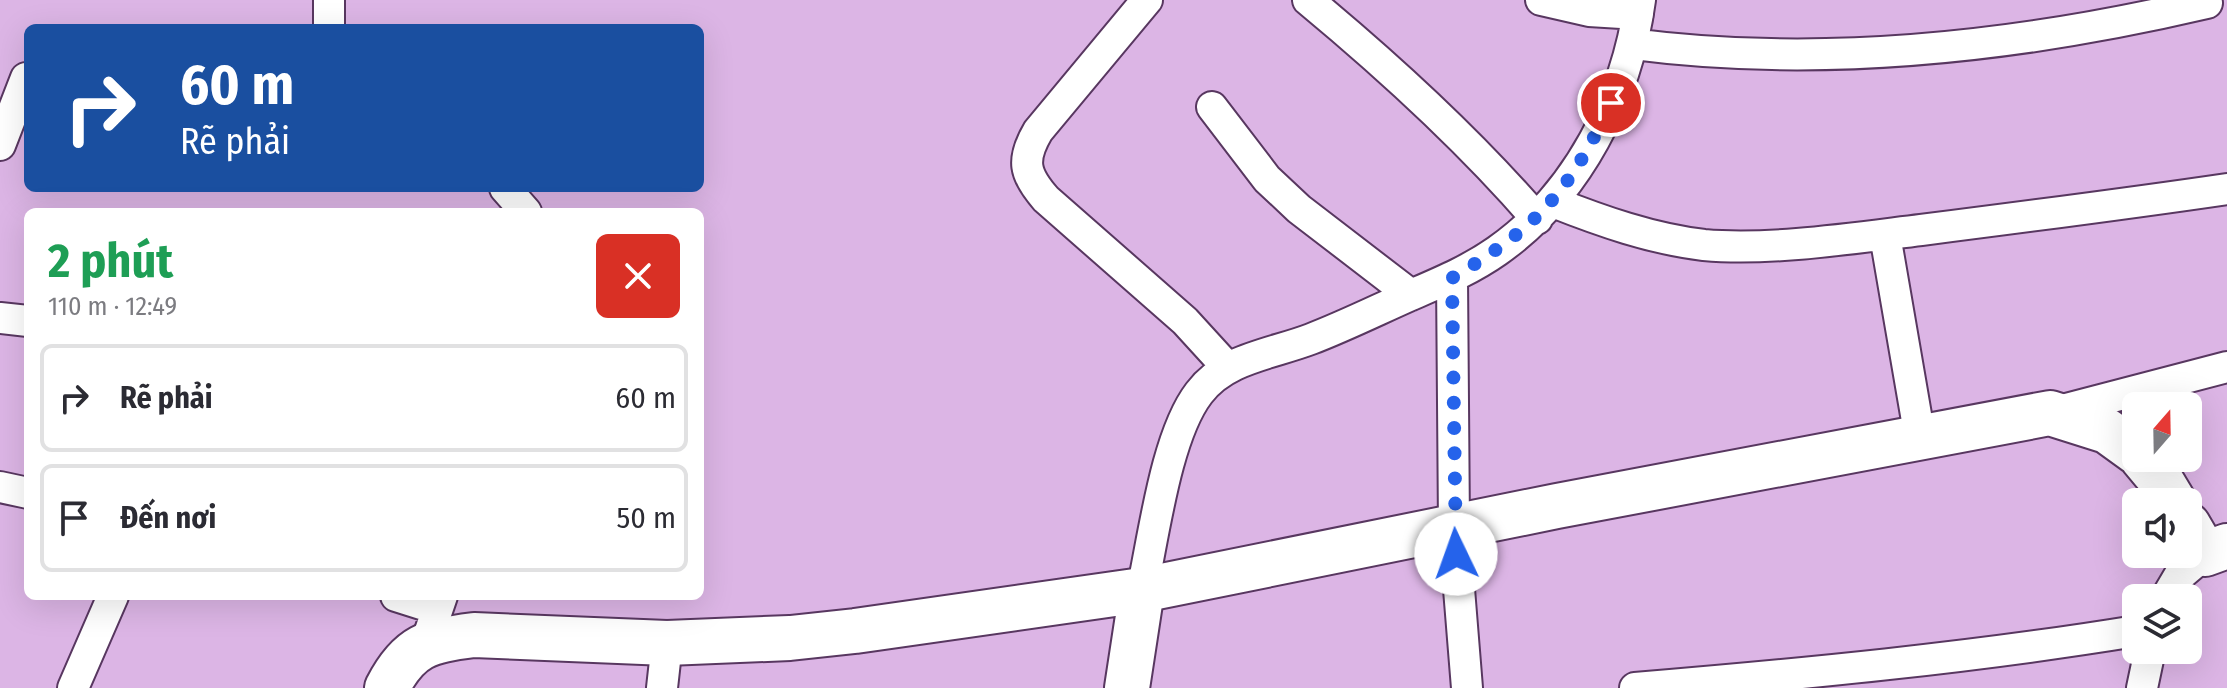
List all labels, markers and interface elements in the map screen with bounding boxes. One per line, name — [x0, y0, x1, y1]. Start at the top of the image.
text: 60 m — [180, 52, 294, 119]
icon: right — [48, 56, 152, 160]
pin — [1577, 69, 1645, 137]
icon: arrive — [1589, 81, 1633, 125]
text: Rẽ phải — [180, 120, 290, 164]
text: 2 phút — [48, 232, 173, 290]
button: close — [596, 234, 680, 318]
text: 110 m · 12:49 — [48, 291, 177, 322]
icon: right — [52, 376, 96, 420]
text: Rẽ phải — [120, 380, 213, 416]
text: 60 m — [615, 380, 676, 416]
north arrow — [2122, 392, 2202, 472]
map controls — [2122, 392, 2202, 664]
button: sound — [2122, 488, 2202, 568]
icon: arrive — [52, 496, 96, 540]
text: Đến nơi — [120, 500, 216, 536]
text: 50 m — [616, 500, 676, 536]
position arrow — [1414, 512, 1498, 596]
button: layers — [2122, 584, 2202, 664]

